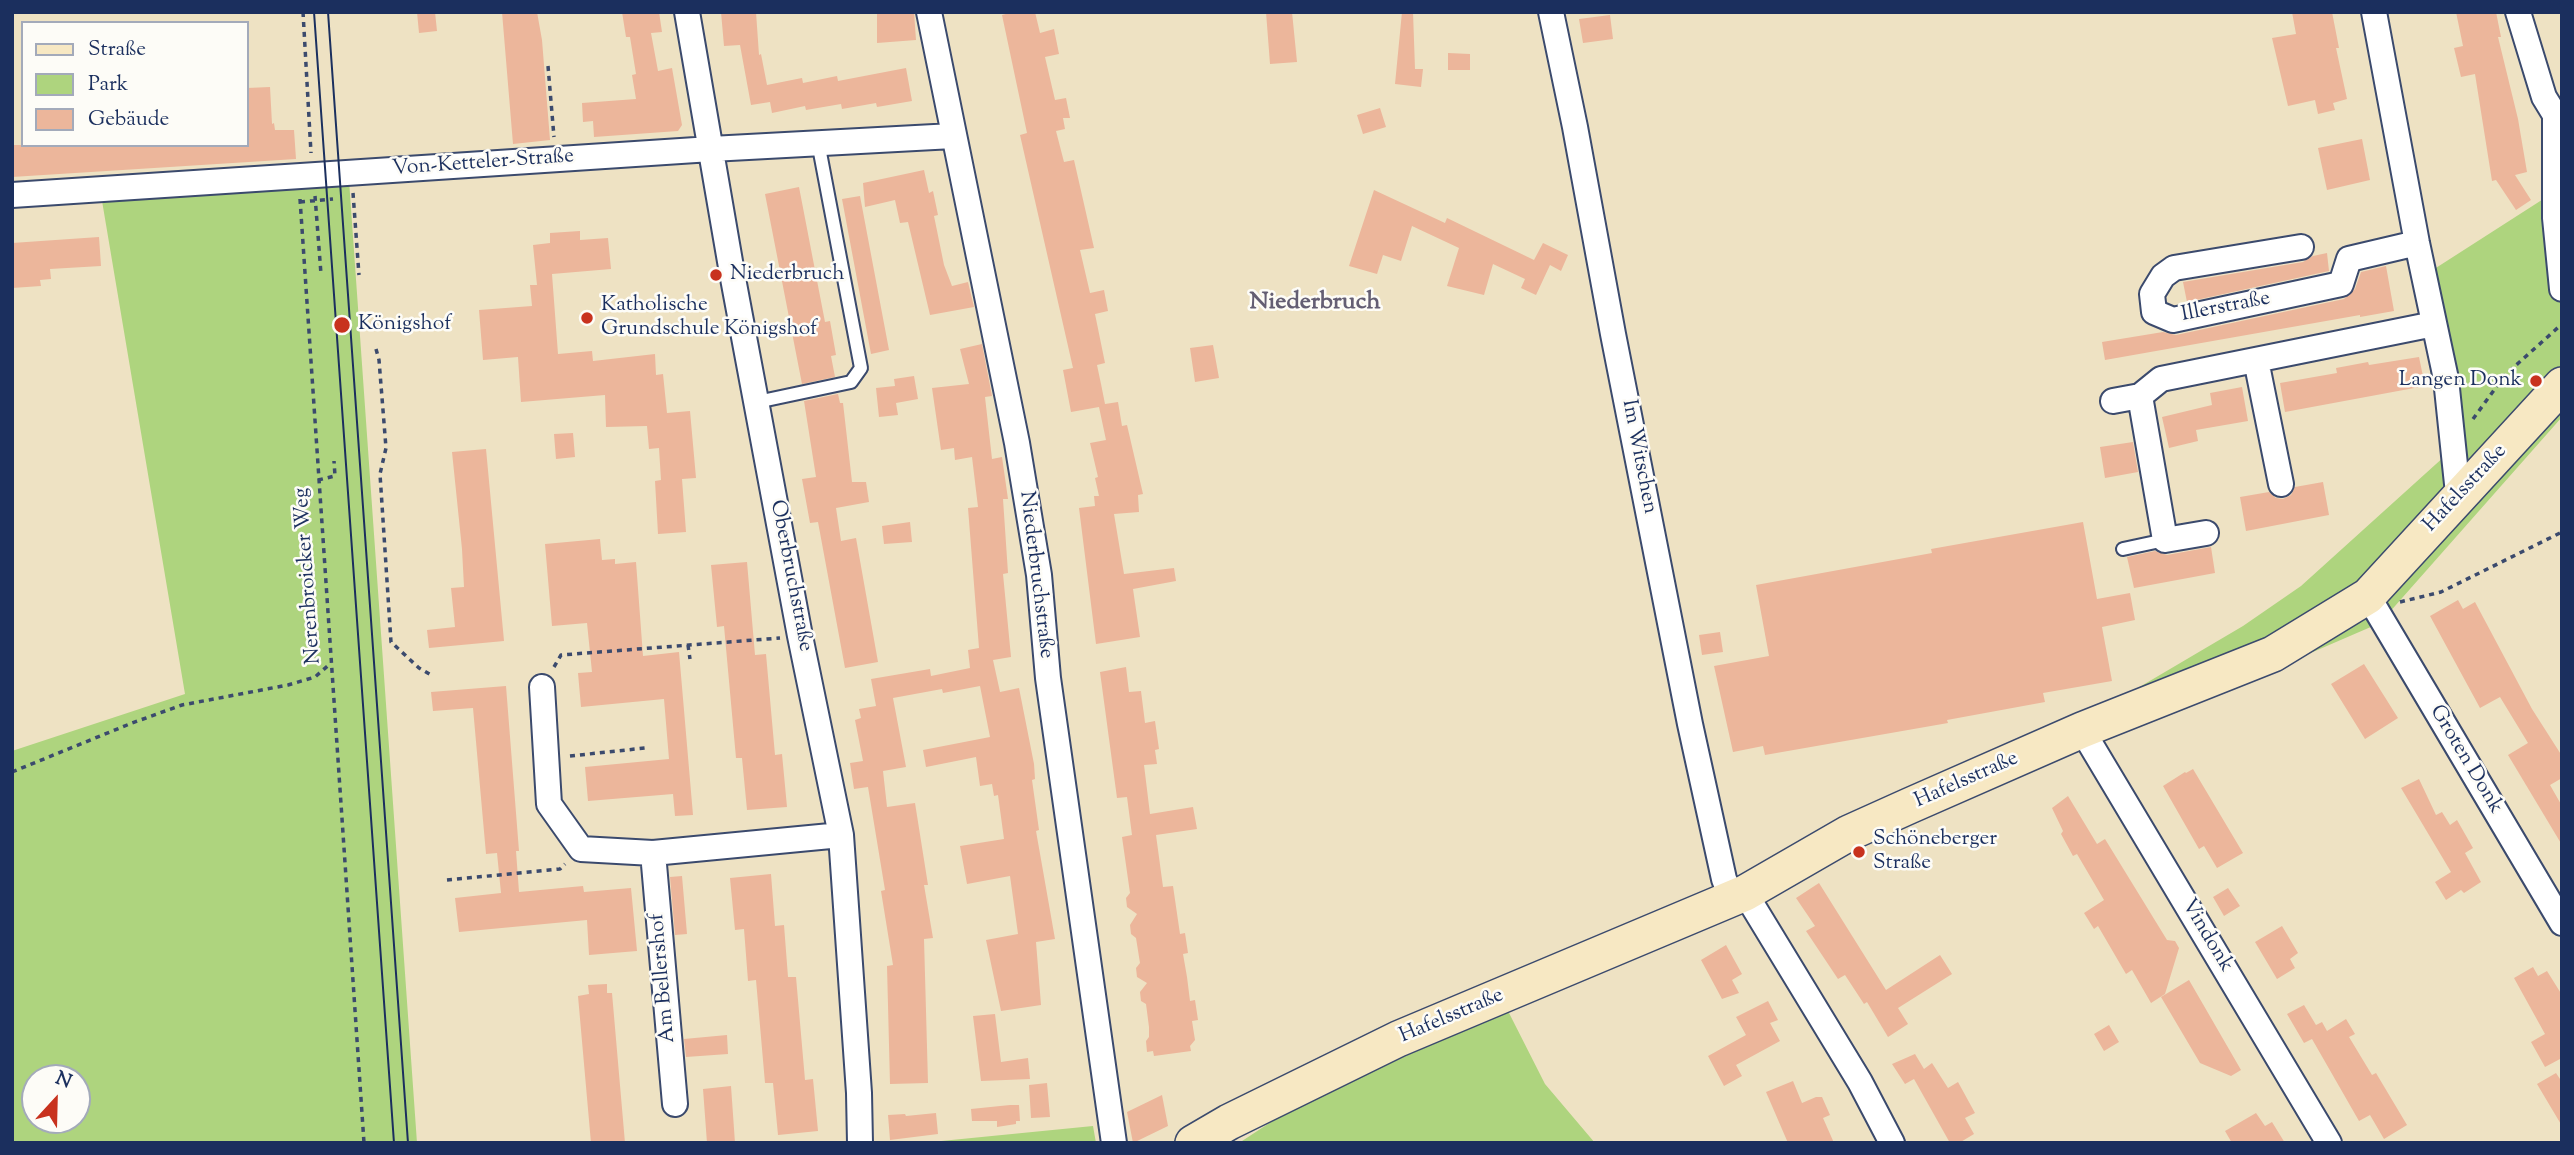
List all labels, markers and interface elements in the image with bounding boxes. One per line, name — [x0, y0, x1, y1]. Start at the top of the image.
legend — [21, 21, 248, 147]
text: Straße — [88, 35, 146, 65]
text: Park — [88, 70, 128, 100]
text: Gebäude — [88, 105, 169, 135]
street label: Von-Ketteler-Straße — [391, 145, 575, 183]
place label: Niederbruch — [730, 262, 845, 288]
marker: Niederbruch — [708, 267, 724, 283]
street label: Illerstraße — [2179, 287, 2273, 329]
district label: Niederbruch — [1250, 290, 1380, 318]
place label: Katholische Grundschule Königshof — [601, 293, 817, 343]
marker: Katholische Grundschule Königshof — [579, 310, 595, 326]
place label: Königshof — [358, 312, 451, 338]
marker: Königshof — [332, 315, 352, 335]
place label: Langen Donk — [2399, 368, 2522, 394]
marker: Langen Donk — [2528, 373, 2544, 389]
street label: Im Witschen — [1615, 398, 1661, 516]
street label: Hafelsstraße — [2419, 440, 2513, 538]
street label: Nerenbroicker Weg — [290, 487, 328, 665]
street label: Niederbruchstraße — [1012, 490, 1058, 660]
street label: Oberbruchstraße — [763, 498, 817, 654]
street label: Groten Donk — [2423, 701, 2507, 819]
street label: Hafelsstraße — [1911, 747, 2023, 815]
place label: Schöneberger Straße — [1873, 827, 1997, 877]
marker: Schöneberger Straße — [1851, 844, 1867, 860]
street label: Vindonk — [2174, 895, 2238, 977]
street label: Am Bellershof — [646, 912, 682, 1044]
street label: Hafelsstraße — [1396, 984, 1508, 1050]
north arrow — [21, 1064, 91, 1134]
text: N — [51, 1066, 75, 1096]

